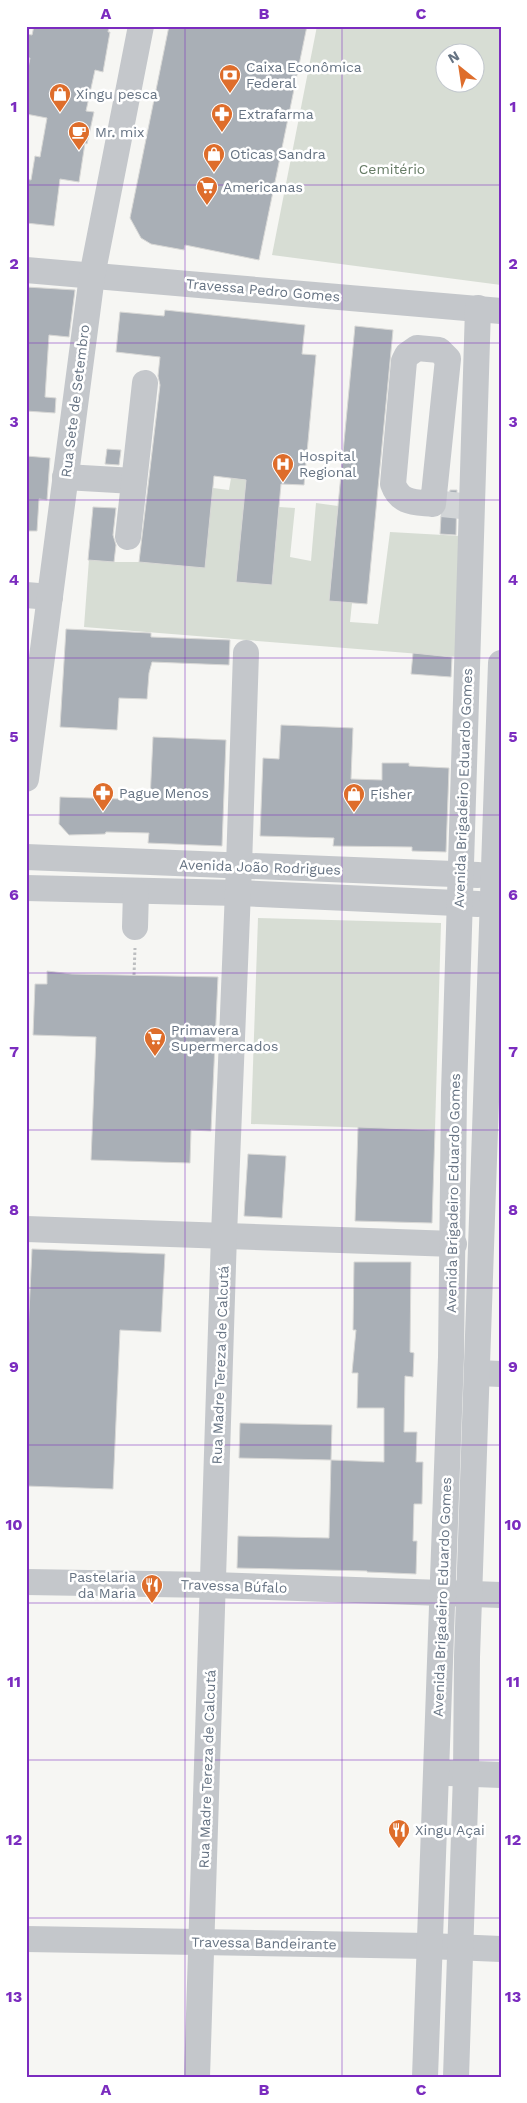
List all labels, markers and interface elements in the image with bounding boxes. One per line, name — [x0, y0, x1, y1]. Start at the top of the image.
text: A — [101, 4, 112, 23]
text: B — [259, 4, 270, 23]
text: C — [416, 4, 427, 23]
north arrow — [434, 42, 484, 92]
text: N — [445, 47, 462, 66]
place label: Caixa Econômica Federal — [246, 59, 362, 91]
bank icon: Caixa Econômica Federal — [218, 63, 242, 94]
shop icon: Xingu pesca — [48, 82, 72, 113]
place label: Xingu pesca — [76, 86, 158, 102]
text: 1 — [11, 97, 17, 116]
text: 1 — [510, 97, 516, 116]
pharmacy icon: Extrafarma — [210, 102, 234, 133]
place label: Extrafarma — [238, 106, 314, 122]
cafe icon: Mr. mix — [67, 120, 91, 151]
place label: Mr. mix — [95, 124, 145, 140]
shop icon: Oticas Sandra — [202, 142, 226, 173]
place label: Oticas Sandra — [230, 146, 326, 162]
park label: Cemitério — [359, 161, 425, 177]
supermarket icon: Americanas — [195, 175, 219, 206]
place label: Americanas — [223, 179, 303, 195]
text: 2 — [9, 254, 19, 273]
text: 2 — [508, 254, 518, 273]
street label: Travessa Pedro Gomes — [185, 275, 341, 305]
street label: Rua Sete de Setembro — [58, 324, 92, 478]
text: 3 — [9, 412, 19, 431]
text: 3 — [508, 412, 518, 431]
place label: Hospital Regional — [299, 448, 357, 480]
hospital icon: Hospital Regional — [271, 452, 295, 483]
text: 4 — [9, 570, 19, 589]
text: 4 — [508, 570, 518, 589]
street label: Avenida Brigadeiro Eduardo Gomes — [451, 668, 475, 908]
text: 5 — [9, 727, 19, 746]
text: 5 — [508, 727, 518, 746]
pharmacy icon: Pague Menos — [91, 781, 115, 812]
shop icon: Fisher — [342, 782, 366, 813]
place label: Pague Menos — [119, 785, 209, 801]
place label: Fisher — [370, 786, 412, 802]
street label: Avenida João Rodrigues — [179, 856, 341, 878]
text: 6 — [9, 885, 19, 904]
text: 6 — [508, 885, 518, 904]
place label: Primavera Supermercados — [171, 1022, 278, 1054]
supermarket icon: Primavera Supermercados — [143, 1026, 167, 1057]
text: 7 — [9, 1042, 19, 1061]
text: 7 — [508, 1042, 518, 1061]
street label: Avenida Brigadeiro Eduardo Gomes — [443, 1073, 463, 1313]
text: 8 — [9, 1200, 19, 1219]
text: 8 — [508, 1200, 518, 1219]
street label: Rua Madre Tereza de Calcutá — [209, 1265, 231, 1465]
text: 9 — [9, 1357, 19, 1376]
text: 9 — [508, 1357, 518, 1376]
street label: Avenida Brigadeiro Eduardo Gomes — [430, 1477, 454, 1717]
text: 10 — [5, 1515, 23, 1534]
text: 10 — [504, 1515, 522, 1534]
place label: Pastelaria da Maria — [69, 1569, 136, 1601]
restaurant icon: Pastelaria da Maria — [140, 1573, 164, 1604]
street label: Travessa Búfalo — [180, 1576, 288, 1596]
street label: Rua Madre Tereza de Calcutá — [196, 1669, 218, 1869]
text: 11 — [7, 1672, 21, 1691]
text: 11 — [506, 1672, 520, 1691]
restaurant icon: Xingu Açai — [387, 1818, 411, 1849]
place label: Xingu Açai — [415, 1822, 485, 1838]
text: 12 — [6, 1830, 22, 1849]
text: 12 — [505, 1830, 521, 1849]
street label: Travessa Bandeirante — [191, 1934, 337, 1952]
text: 13 — [6, 1987, 22, 2006]
text: 13 — [505, 1987, 521, 2006]
text: A — [101, 2080, 112, 2099]
text: B — [259, 2080, 270, 2099]
text: C — [416, 2080, 427, 2099]

